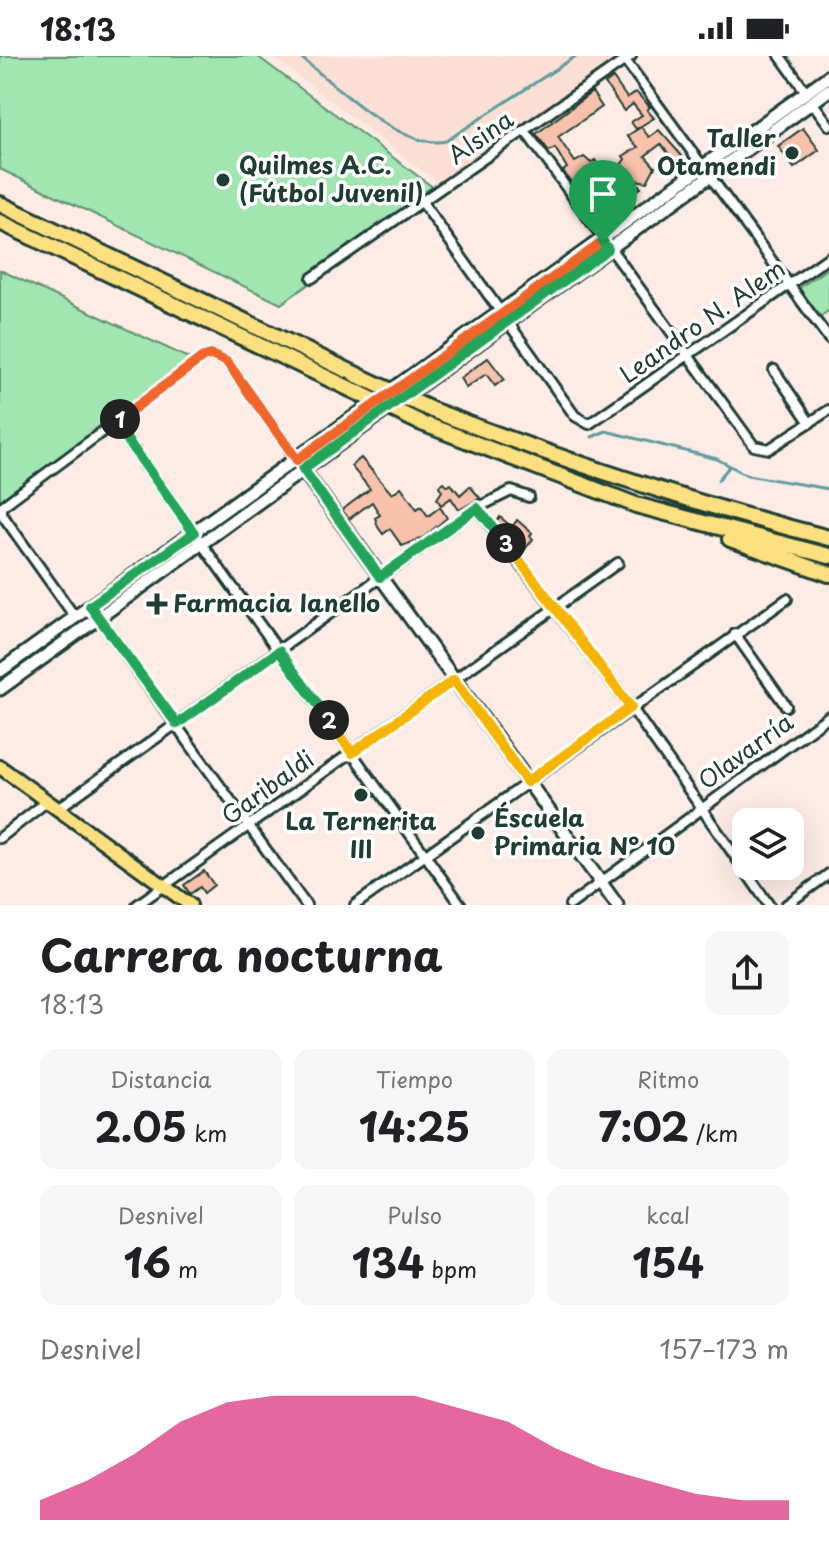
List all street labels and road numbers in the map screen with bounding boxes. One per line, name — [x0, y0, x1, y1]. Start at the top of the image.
street label: Alsina — [440, 101, 520, 172]
street label: Leandro N. Alem — [612, 250, 792, 391]
street label: Olavarría — [690, 704, 800, 797]
street label: Garibaldi — [213, 740, 321, 832]

